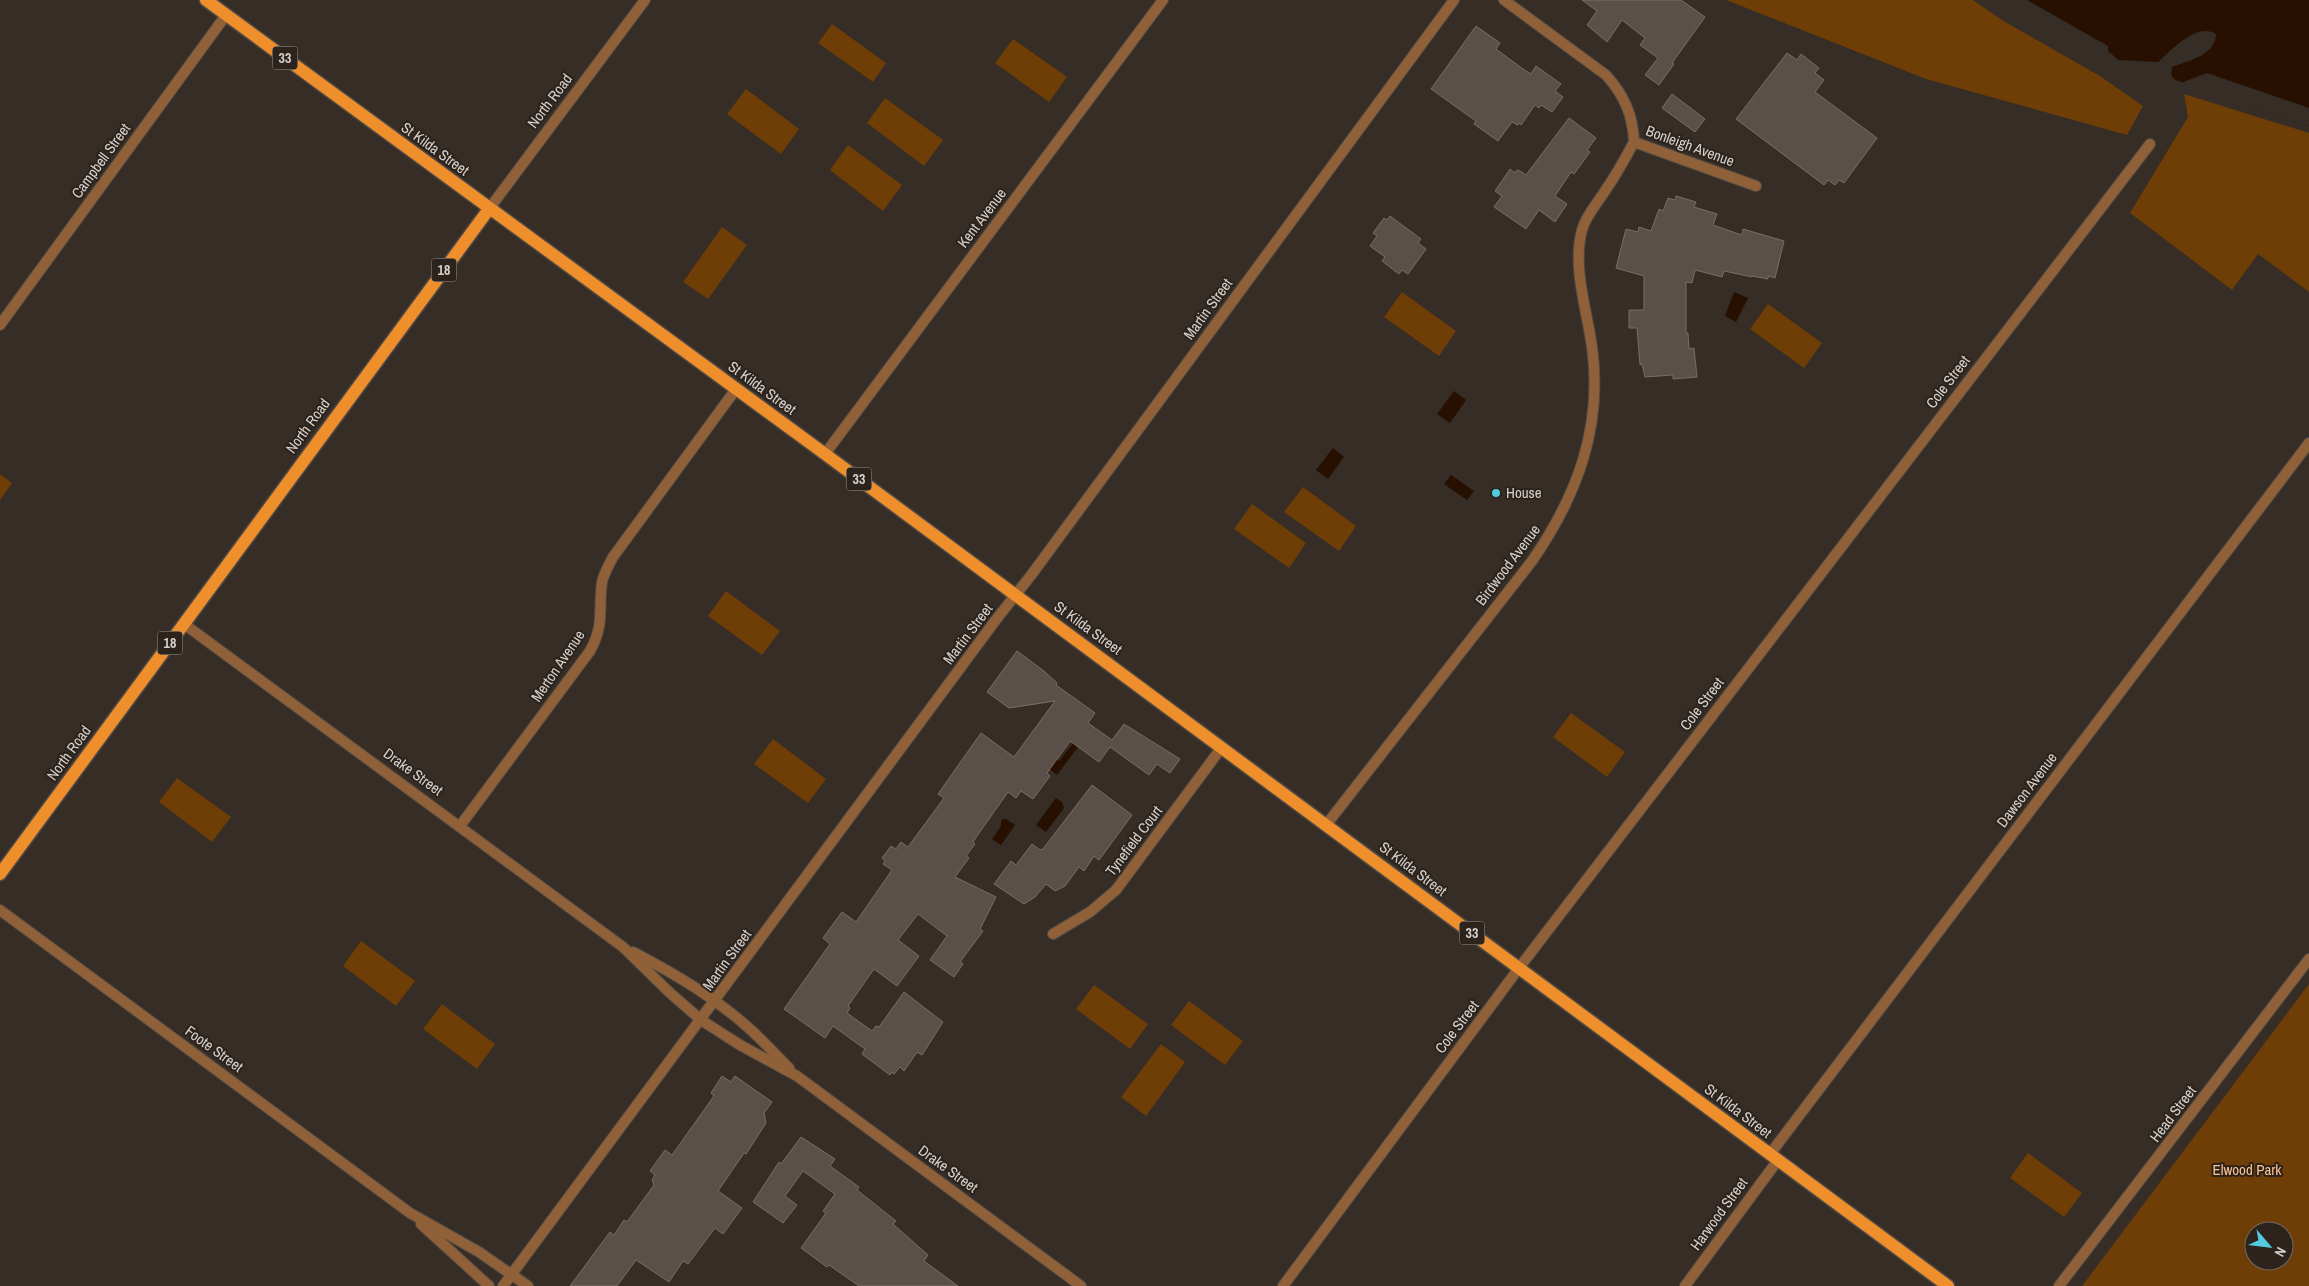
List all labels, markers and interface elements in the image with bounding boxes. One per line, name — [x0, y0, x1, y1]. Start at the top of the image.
road number: 33 — [272, 46, 298, 70]
street label: North Road — [522, 69, 577, 132]
street label: St Kilda Street — [397, 117, 474, 181]
street label: Campbell Street — [66, 118, 135, 203]
street label: Bonleigh Avenue — [1643, 120, 1738, 171]
street label: Kent Avenue — [952, 183, 1011, 252]
road number: 18 — [432, 258, 456, 282]
street label: Martin Street — [1178, 273, 1237, 344]
street label: Cole Street — [1921, 350, 1975, 413]
street label: St Kilda Street — [724, 356, 801, 420]
street label: North Road — [281, 394, 335, 457]
road number: 33 — [846, 468, 872, 490]
place label: House — [1506, 482, 1542, 503]
marker: House — [1490, 487, 1502, 499]
street label: Birdwood Avenue — [1470, 520, 1545, 609]
street label: St Kilda Street — [1050, 596, 1127, 660]
street label: Martin Street — [938, 599, 998, 668]
street label: Merton Avenue — [526, 626, 589, 706]
road number: 18 — [158, 632, 182, 654]
street label: Cole Street — [1675, 672, 1729, 735]
street label: North Road — [42, 721, 96, 784]
street label: Drake Street — [379, 743, 448, 801]
street label: Dawson Avenue — [1992, 748, 2062, 831]
street label: Tynefield Court — [1100, 801, 1167, 880]
street label: St Kilda Street — [1375, 836, 1452, 901]
road number: 33 — [1460, 921, 1484, 944]
street label: Martin Street — [697, 924, 756, 995]
street label: Cole Street — [1430, 995, 1484, 1058]
street label: Foote Street — [181, 1020, 248, 1077]
street label: St Kilda Street — [1700, 1078, 1777, 1143]
street label: Head Street — [2144, 1081, 2201, 1146]
street label: Drake Street — [914, 1140, 983, 1198]
park label: Elwood Park — [2212, 1159, 2282, 1180]
street label: Harwood Street — [1685, 1173, 1753, 1254]
north arrow — [2244, 1221, 2294, 1271]
text: N — [2271, 1244, 2290, 1260]

